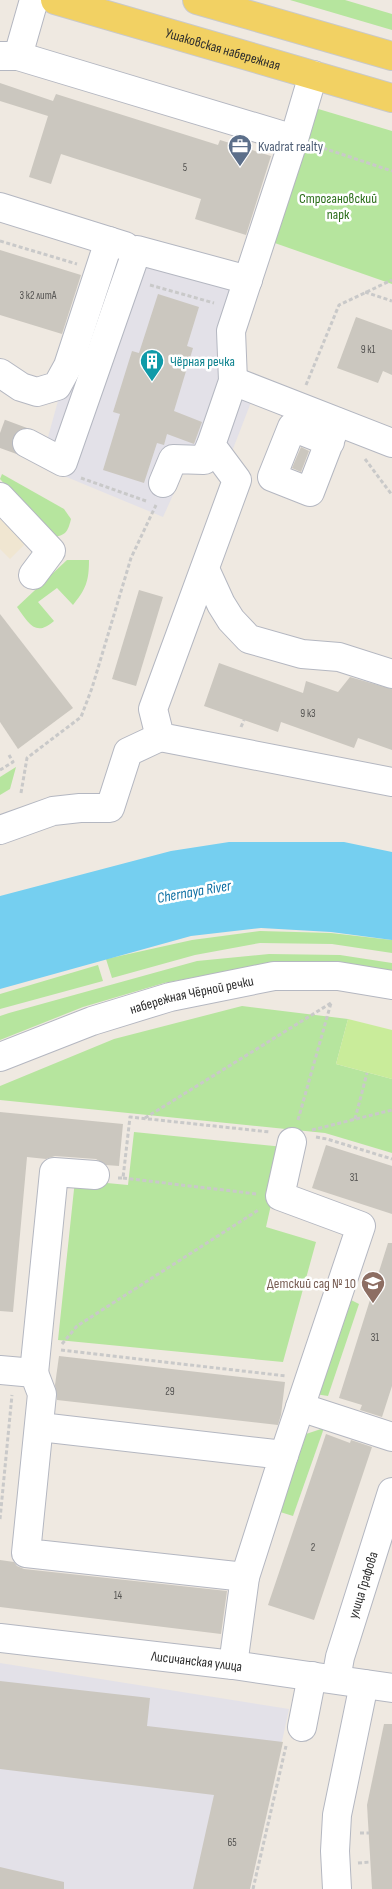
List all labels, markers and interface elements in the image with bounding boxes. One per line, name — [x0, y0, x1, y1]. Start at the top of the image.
street label: Ушаковская набережная — [164, 24, 282, 74]
office icon: Kvadrat realty — [227, 133, 253, 167]
place label: Kvadrat realty — [258, 138, 324, 155]
house number: 5 — [183, 161, 187, 174]
park label: Строгановский парк — [299, 190, 377, 223]
house number: 3 к2 литА — [20, 289, 57, 302]
house number: 9 к1 — [361, 343, 375, 356]
building icon: Чёрная речка — [139, 348, 165, 382]
place label: Чёрная речка — [170, 353, 235, 370]
house number: 9 к3 — [300, 707, 316, 720]
water label: Chernaya River — [155, 876, 233, 908]
street label: набережная Чёрной речки — [127, 972, 255, 1017]
house number: 31 — [350, 1171, 358, 1184]
school or university icon: Детский сад № 10 — [360, 1270, 386, 1304]
place label: Детский сад № 10 — [267, 1275, 356, 1292]
house number: 31 — [371, 1331, 379, 1344]
house number: 29 — [165, 1385, 175, 1398]
house number: 2 — [311, 1541, 316, 1554]
street label: улица Графова — [344, 1549, 381, 1621]
house number: 14 — [114, 1589, 123, 1602]
street label: Лисичанская улица — [149, 1647, 243, 1675]
house number: 65 — [227, 1836, 237, 1849]

